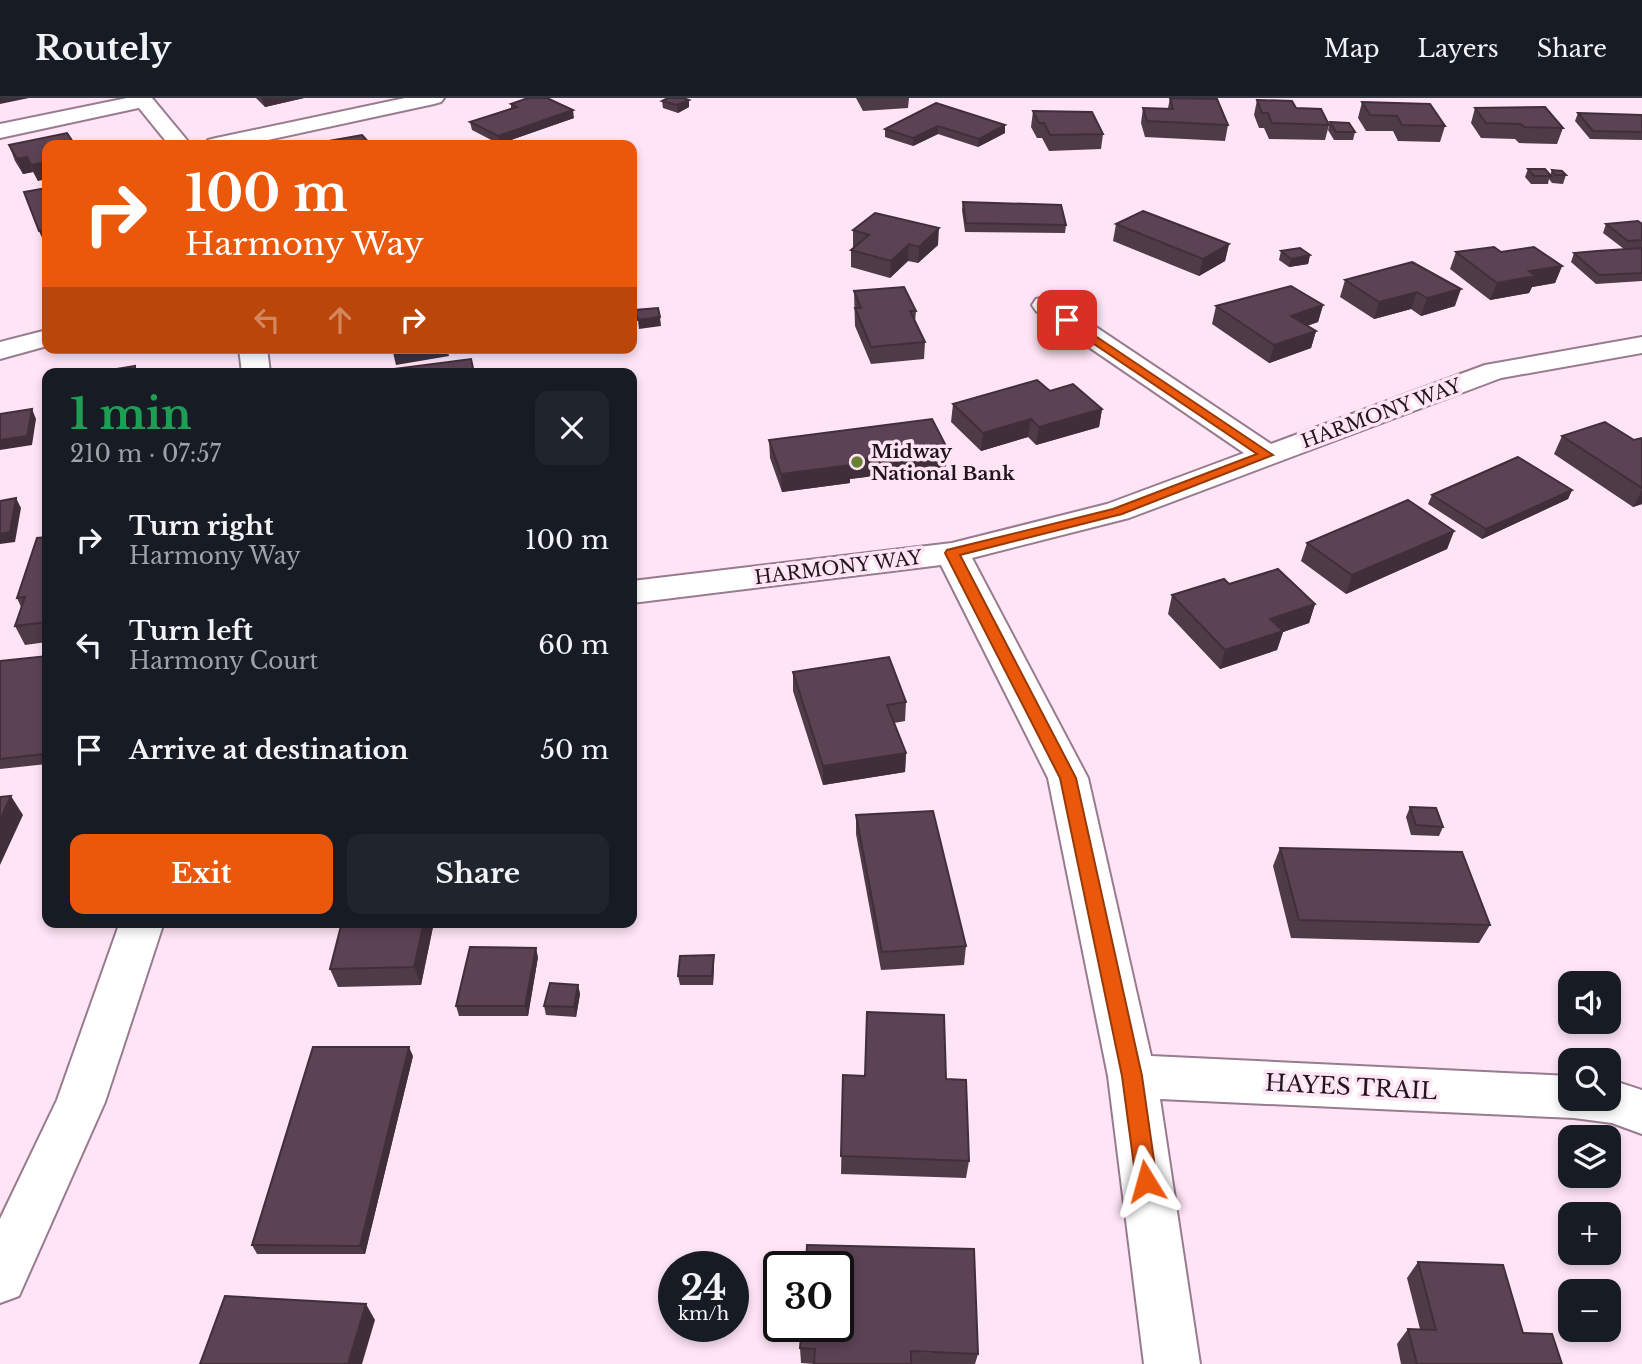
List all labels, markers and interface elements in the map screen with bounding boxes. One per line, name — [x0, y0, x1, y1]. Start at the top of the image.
text: Routely — [35, 28, 171, 69]
text: Map — [1324, 34, 1380, 63]
text: Layers — [1418, 34, 1499, 63]
text: Share — [1537, 34, 1607, 63]
text: 100 m — [185, 163, 348, 224]
icon: right — [70, 168, 161, 259]
text: Harmony Way — [185, 224, 424, 264]
pin — [1037, 290, 1097, 350]
icon: left — [248, 301, 286, 339]
icon: ahead — [321, 301, 359, 339]
icon: right — [394, 301, 432, 339]
icon: arrive — [1048, 301, 1086, 339]
street label: HARMONY WAY — [1298, 374, 1464, 453]
text: 1 min — [70, 388, 192, 440]
button: close — [535, 391, 609, 465]
text: 210 m · 07:57 — [70, 440, 221, 468]
place label: Midway National Bank — [871, 440, 1015, 485]
marker: Midway National Bank — [849, 454, 865, 470]
text: Turn right — [129, 510, 274, 542]
icon: right — [70, 521, 108, 559]
text: 100 m — [525, 524, 609, 556]
text: Harmony Way — [129, 542, 301, 570]
street label: HARMONY WAY — [753, 546, 923, 589]
text: Turn left — [129, 615, 253, 647]
icon: left — [70, 626, 108, 664]
text: 60 m — [538, 629, 609, 661]
text: Harmony Court — [129, 647, 318, 675]
icon: arrive — [70, 731, 108, 769]
text: Arrive at destination — [129, 734, 409, 766]
text: 50 m — [540, 734, 609, 766]
button: Exit — [70, 834, 333, 914]
button: Share — [347, 834, 609, 914]
map controls — [1558, 971, 1621, 1342]
button: sound — [1558, 971, 1621, 1034]
button: search — [1558, 1048, 1621, 1111]
street label: HAYES TRAIL — [1264, 1069, 1438, 1106]
button: layers — [1558, 1125, 1621, 1188]
position arrow — [1109, 1144, 1183, 1218]
button: + — [1558, 1202, 1621, 1265]
speed limit sign: 30 — [763, 1251, 854, 1342]
text: 24 — [680, 1266, 727, 1309]
button: − — [1558, 1279, 1621, 1342]
text: km/h — [678, 1303, 729, 1325]

